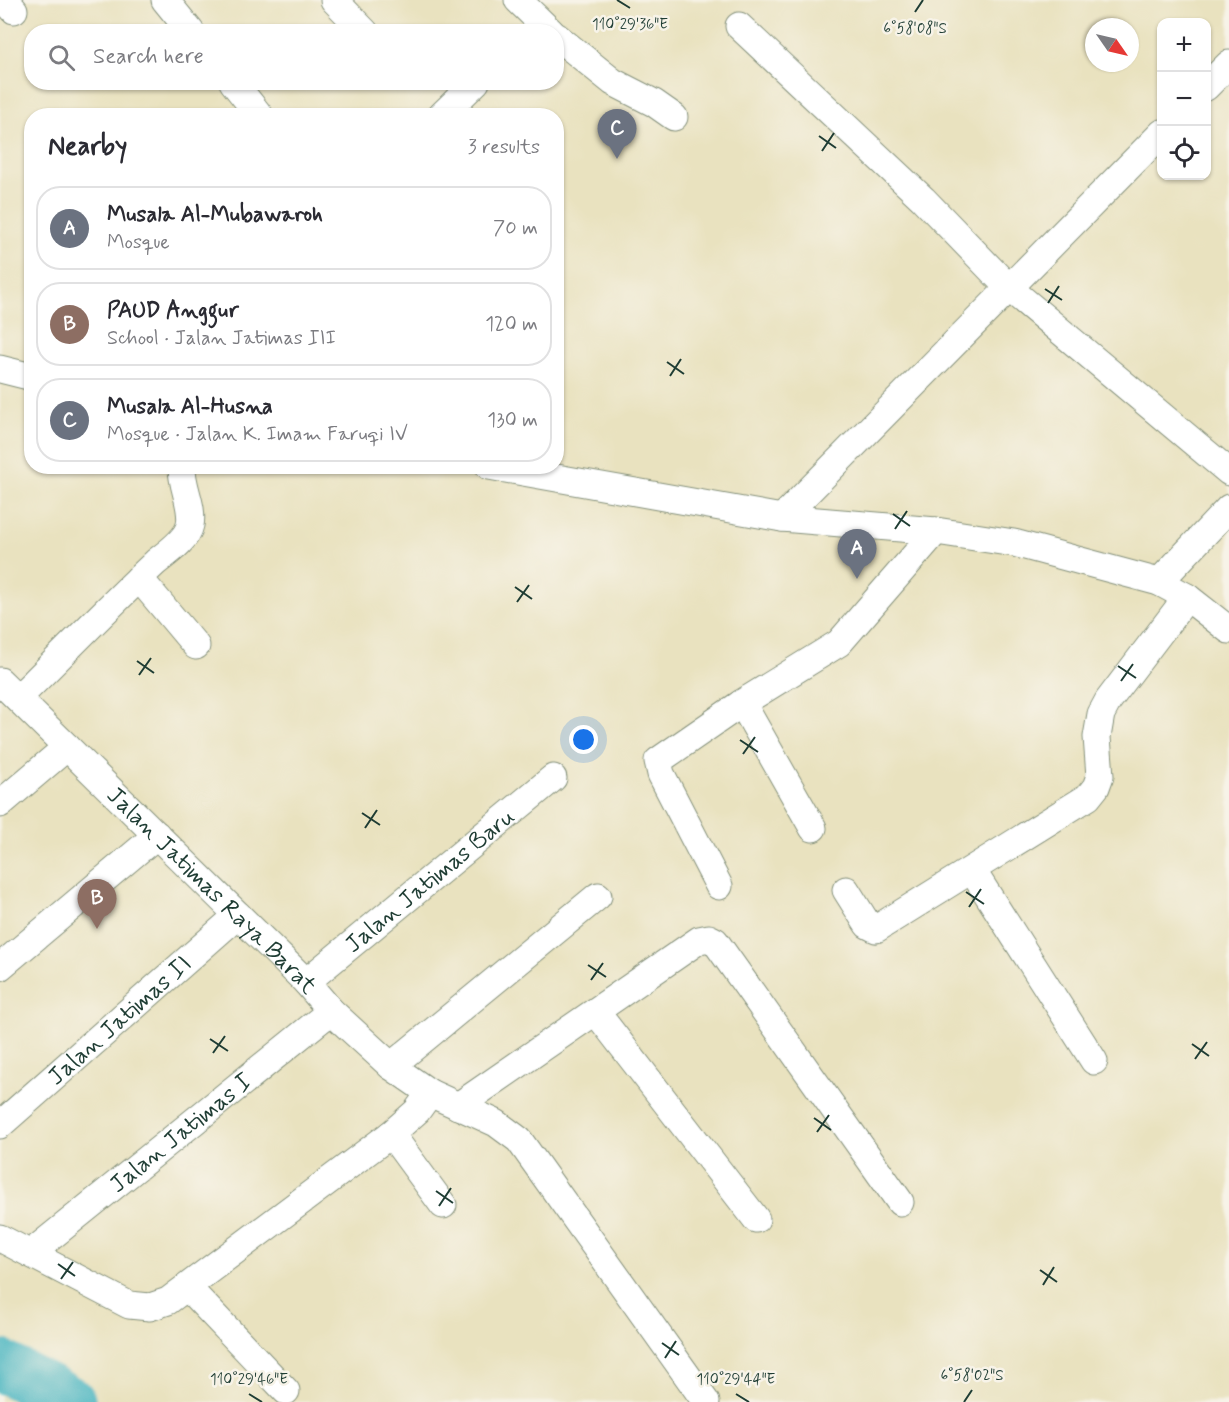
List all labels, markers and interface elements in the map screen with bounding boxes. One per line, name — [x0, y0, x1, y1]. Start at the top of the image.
text: 110°29'36"E — [592, 15, 668, 35]
north arrow — [1085, 18, 1139, 72]
map controls — [1157, 18, 1211, 180]
button: + — [1157, 18, 1211, 72]
text: 6°58'08"S — [883, 19, 947, 39]
search box — [24, 24, 564, 90]
icon: search — [45, 41, 78, 74]
text: Search here — [93, 43, 204, 71]
button: − — [1157, 72, 1211, 126]
pin: C — [598, 110, 636, 159]
button: locate — [1157, 126, 1211, 180]
text: Nearby — [48, 130, 127, 164]
text: 3 results — [468, 134, 540, 161]
text: Musala Al-Mubawaroh — [107, 201, 323, 229]
text: A — [63, 215, 76, 242]
text: 70 m — [493, 215, 538, 242]
text: Mosque — [107, 229, 170, 256]
text: PAUD Anggur — [107, 297, 239, 325]
text: B — [63, 311, 76, 338]
text: 120 m — [485, 311, 538, 338]
text: School · Jalan Jatimas III — [107, 325, 336, 352]
text: Musala Al-Husna — [107, 393, 273, 421]
text: C — [62, 407, 77, 434]
text: 130 m — [487, 407, 538, 434]
text: Mosque · Jalan K. Imam Faruqi IV — [107, 421, 408, 448]
pin: A — [838, 530, 876, 579]
your location — [569, 725, 598, 754]
street label: Jalan Jatimas Raya Barat — [99, 781, 323, 1001]
street label: Jalan Jatimas Baru — [339, 802, 522, 960]
pin: B — [78, 880, 116, 929]
street label: Jalan Jatimas II — [42, 949, 199, 1093]
street label: Jalan Jatimas I — [104, 1067, 259, 1200]
text: 6°58'02"S — [940, 1366, 1004, 1386]
text: 110°29'46"E — [210, 1370, 288, 1390]
text: 110°29'44"E — [697, 1370, 776, 1390]

